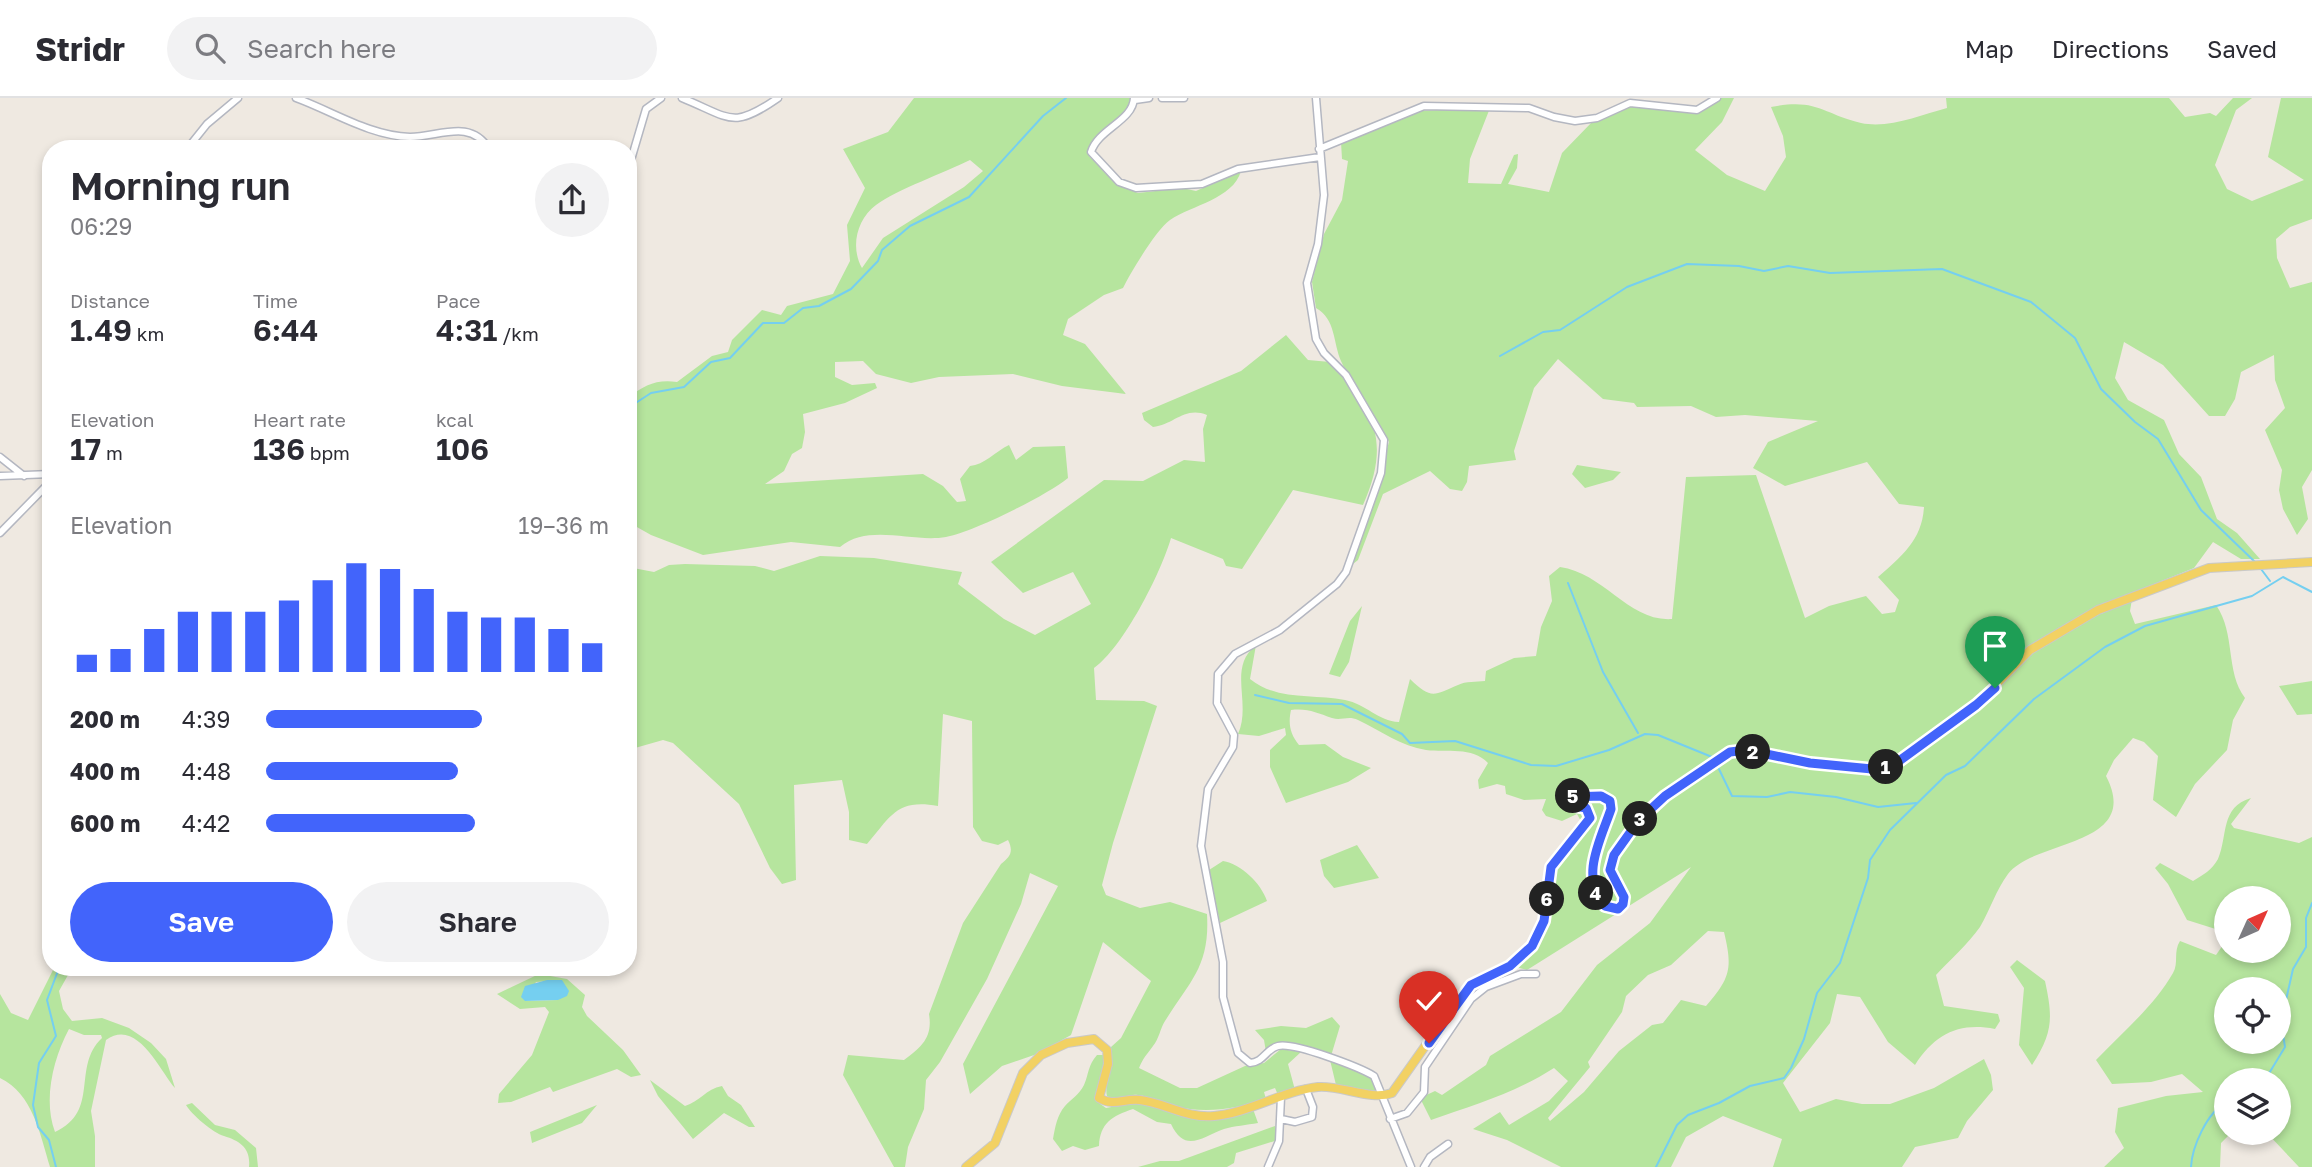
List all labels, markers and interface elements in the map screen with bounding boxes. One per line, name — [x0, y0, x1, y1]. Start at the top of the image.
search box — [167, 17, 657, 80]
text: Stridr — [35, 29, 125, 68]
icon: search — [191, 29, 229, 67]
text: Search here — [247, 33, 396, 64]
text: Map — [1965, 34, 2014, 63]
text: Directions — [2052, 34, 2169, 63]
text: Saved — [2207, 34, 2277, 63]
text: Morning run — [70, 163, 291, 208]
button: share — [535, 163, 609, 237]
text: 06:29 — [70, 212, 132, 240]
text: Distance — [70, 289, 150, 312]
text: Time — [253, 289, 298, 312]
text: Pace — [436, 289, 480, 312]
text: 1.49 — [70, 312, 132, 348]
text: 6:44 — [253, 312, 319, 348]
text: 4:31 — [436, 312, 497, 348]
text: km — [132, 322, 164, 345]
text: /km — [497, 322, 539, 345]
text: Elevation — [70, 408, 155, 431]
text: Heart rate — [253, 408, 346, 431]
text: kcal — [436, 408, 474, 431]
text: 17 — [70, 431, 101, 467]
text: 136 — [253, 431, 305, 467]
text: 106 — [436, 431, 489, 467]
text: m — [101, 441, 123, 464]
text: bpm — [305, 441, 350, 464]
text: Elevation — [70, 511, 172, 539]
text: 19–36 m — [518, 511, 609, 539]
pin — [1965, 616, 2025, 688]
icon: arrive — [1976, 627, 2014, 665]
text: 200 m — [70, 705, 140, 733]
text: 4:39 — [182, 705, 230, 733]
pin: 2 — [1736, 734, 1770, 770]
text: 2 — [1747, 740, 1758, 763]
pin: 1 — [1868, 750, 1904, 784]
text: 1 — [1881, 755, 1890, 778]
text: 400 m — [70, 757, 140, 785]
text: 4:48 — [182, 757, 231, 785]
pin: 5 — [1556, 778, 1590, 814]
text: 5 — [1567, 784, 1578, 807]
pin: 3 — [1622, 802, 1658, 836]
text: 3 — [1634, 807, 1645, 830]
text: 600 m — [70, 809, 140, 837]
text: 4:42 — [182, 809, 230, 837]
pin: 4 — [1578, 876, 1614, 910]
text: 4 — [1590, 881, 1601, 904]
button: Save — [70, 882, 333, 962]
button: Share — [347, 882, 609, 962]
pin: 6 — [1530, 882, 1564, 916]
north arrow — [2214, 886, 2291, 962]
map controls — [2214, 886, 2291, 1145]
text: 6 — [1540, 887, 1553, 910]
pin — [1399, 971, 1459, 1043]
button: locate — [2214, 977, 2291, 1054]
icon: check — [1410, 982, 1448, 1020]
button: layers — [2214, 1068, 2291, 1145]

